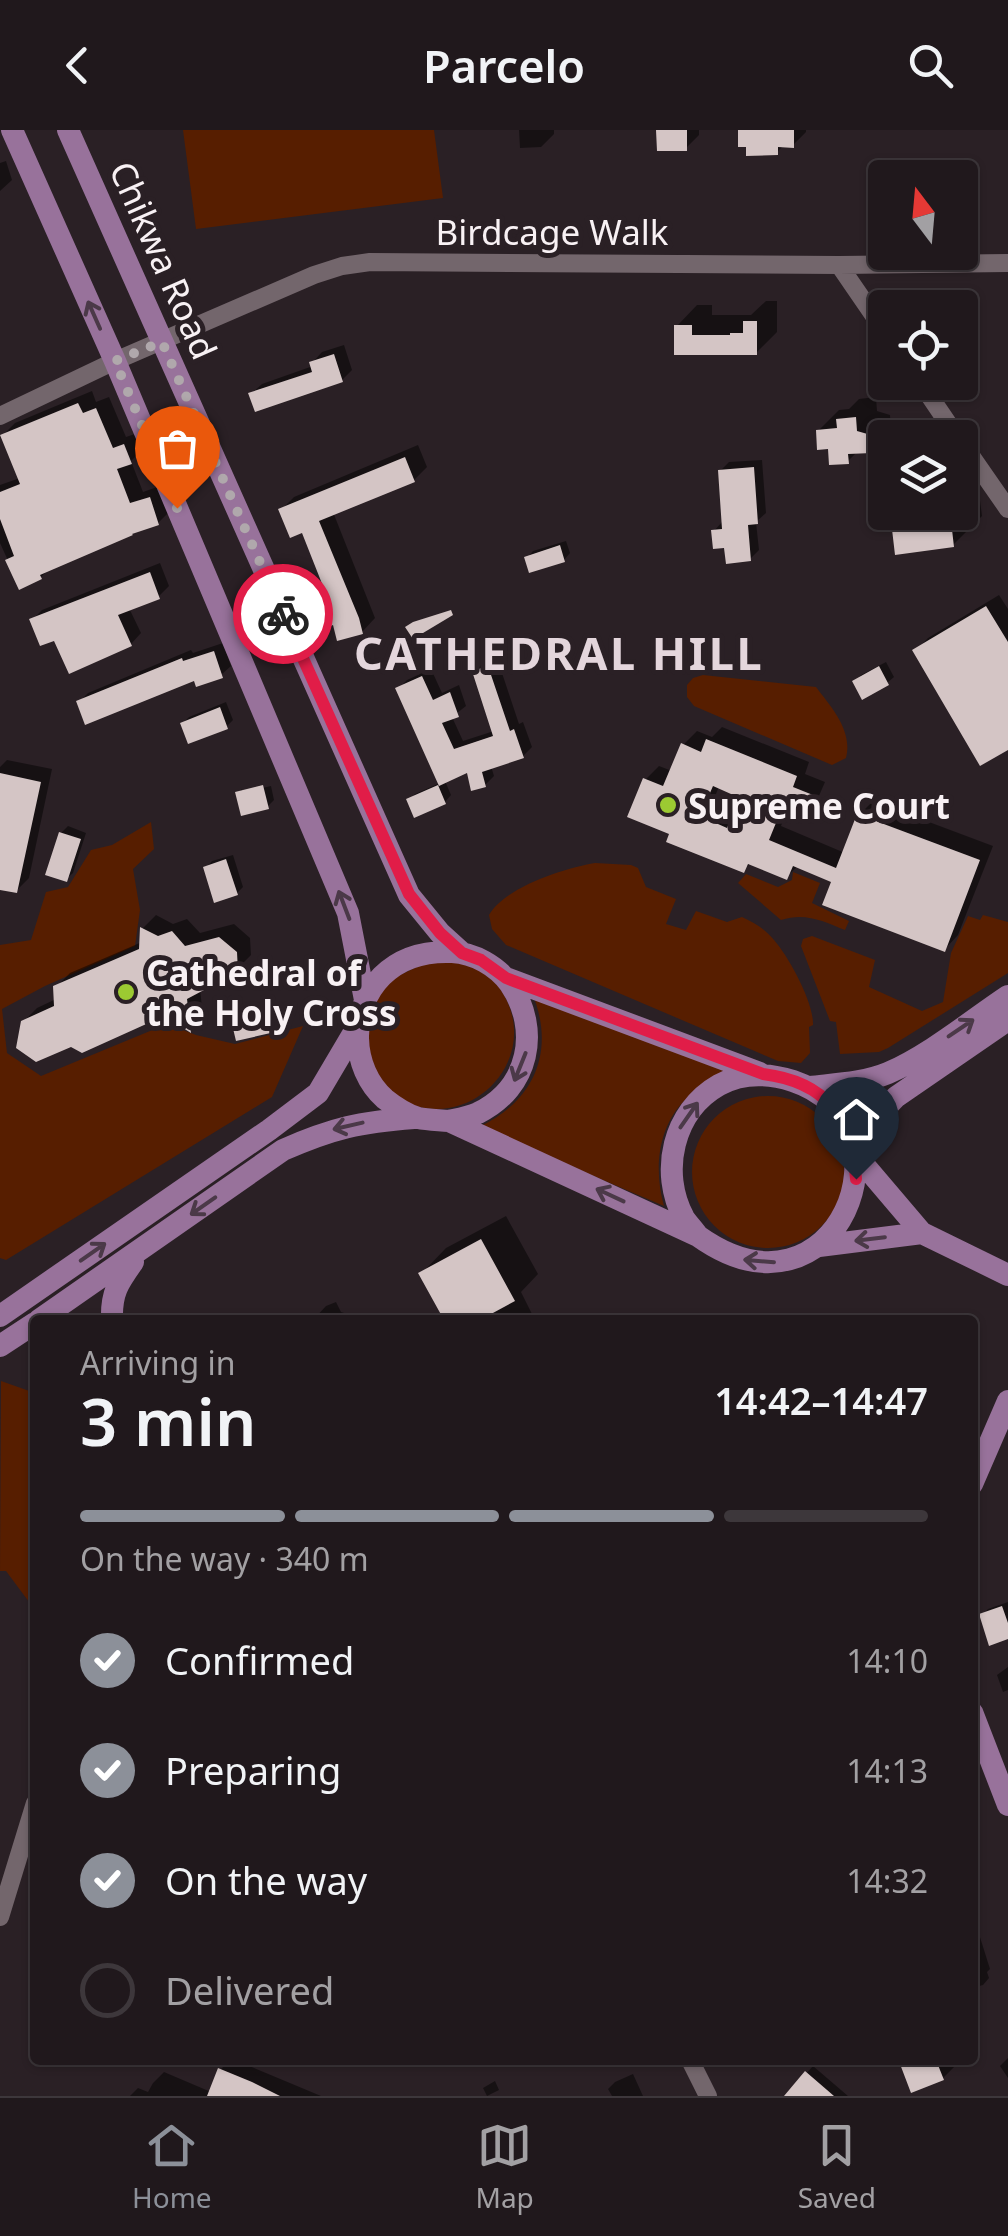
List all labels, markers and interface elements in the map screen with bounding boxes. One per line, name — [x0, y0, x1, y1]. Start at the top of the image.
text: Parcelo — [423, 35, 585, 96]
icon: back — [50, 38, 105, 93]
icon: search — [903, 38, 958, 93]
street label: Chikwa Road — [99, 154, 229, 366]
north arrow — [868, 160, 978, 270]
map controls — [868, 160, 978, 530]
street label: Birdcage Walk — [435, 208, 669, 255]
button: locate — [868, 290, 978, 400]
one-way arrow — [84, 301, 103, 331]
pin — [135, 406, 220, 509]
button: layers — [868, 420, 978, 530]
icon: bag — [150, 421, 205, 476]
courier — [233, 564, 333, 664]
icon: bike — [256, 587, 311, 642]
district label: CATHEDRAL HILL — [354, 622, 764, 683]
place label: Supreme Court — [688, 782, 950, 829]
marker: Supreme Court — [657, 794, 679, 816]
one-way arrow — [334, 890, 352, 921]
place label: Cathedral of the Holy Cross — [146, 949, 397, 1036]
marker: Cathedral of the Holy Cross — [115, 981, 137, 1003]
one-way arrow — [946, 1018, 974, 1039]
one-way arrow — [510, 1051, 528, 1082]
pin — [814, 1077, 899, 1180]
icon: home — [829, 1092, 884, 1147]
one-way arrow — [678, 1102, 699, 1129]
one-way arrow — [333, 1118, 365, 1136]
one-way arrow — [595, 1185, 626, 1203]
one-way arrow — [190, 1195, 217, 1216]
one-way arrow — [855, 1230, 887, 1249]
one-way arrow — [79, 1242, 107, 1263]
one-way arrow — [743, 1251, 776, 1270]
text: Arriving in — [80, 1341, 235, 1384]
text: 14:42–14:47 — [714, 1374, 928, 1426]
text: 3 min — [80, 1377, 256, 1465]
text: On the way · 340 m — [80, 1537, 369, 1580]
icon: check — [80, 1633, 135, 1688]
text: Confirmed — [165, 1634, 354, 1686]
text: 14:10 — [846, 1639, 928, 1682]
icon: check — [80, 1743, 135, 1798]
text: Preparing — [165, 1744, 341, 1796]
text: 14:13 — [846, 1749, 928, 1792]
icon: check — [80, 1853, 135, 1908]
text: On the way — [165, 1854, 367, 1906]
text: 14:32 — [846, 1859, 928, 1902]
text: Delivered — [165, 1964, 334, 2016]
tab: Home — [132, 2118, 212, 2216]
tab: Map — [476, 2118, 534, 2216]
tab: Saved — [798, 2118, 876, 2216]

